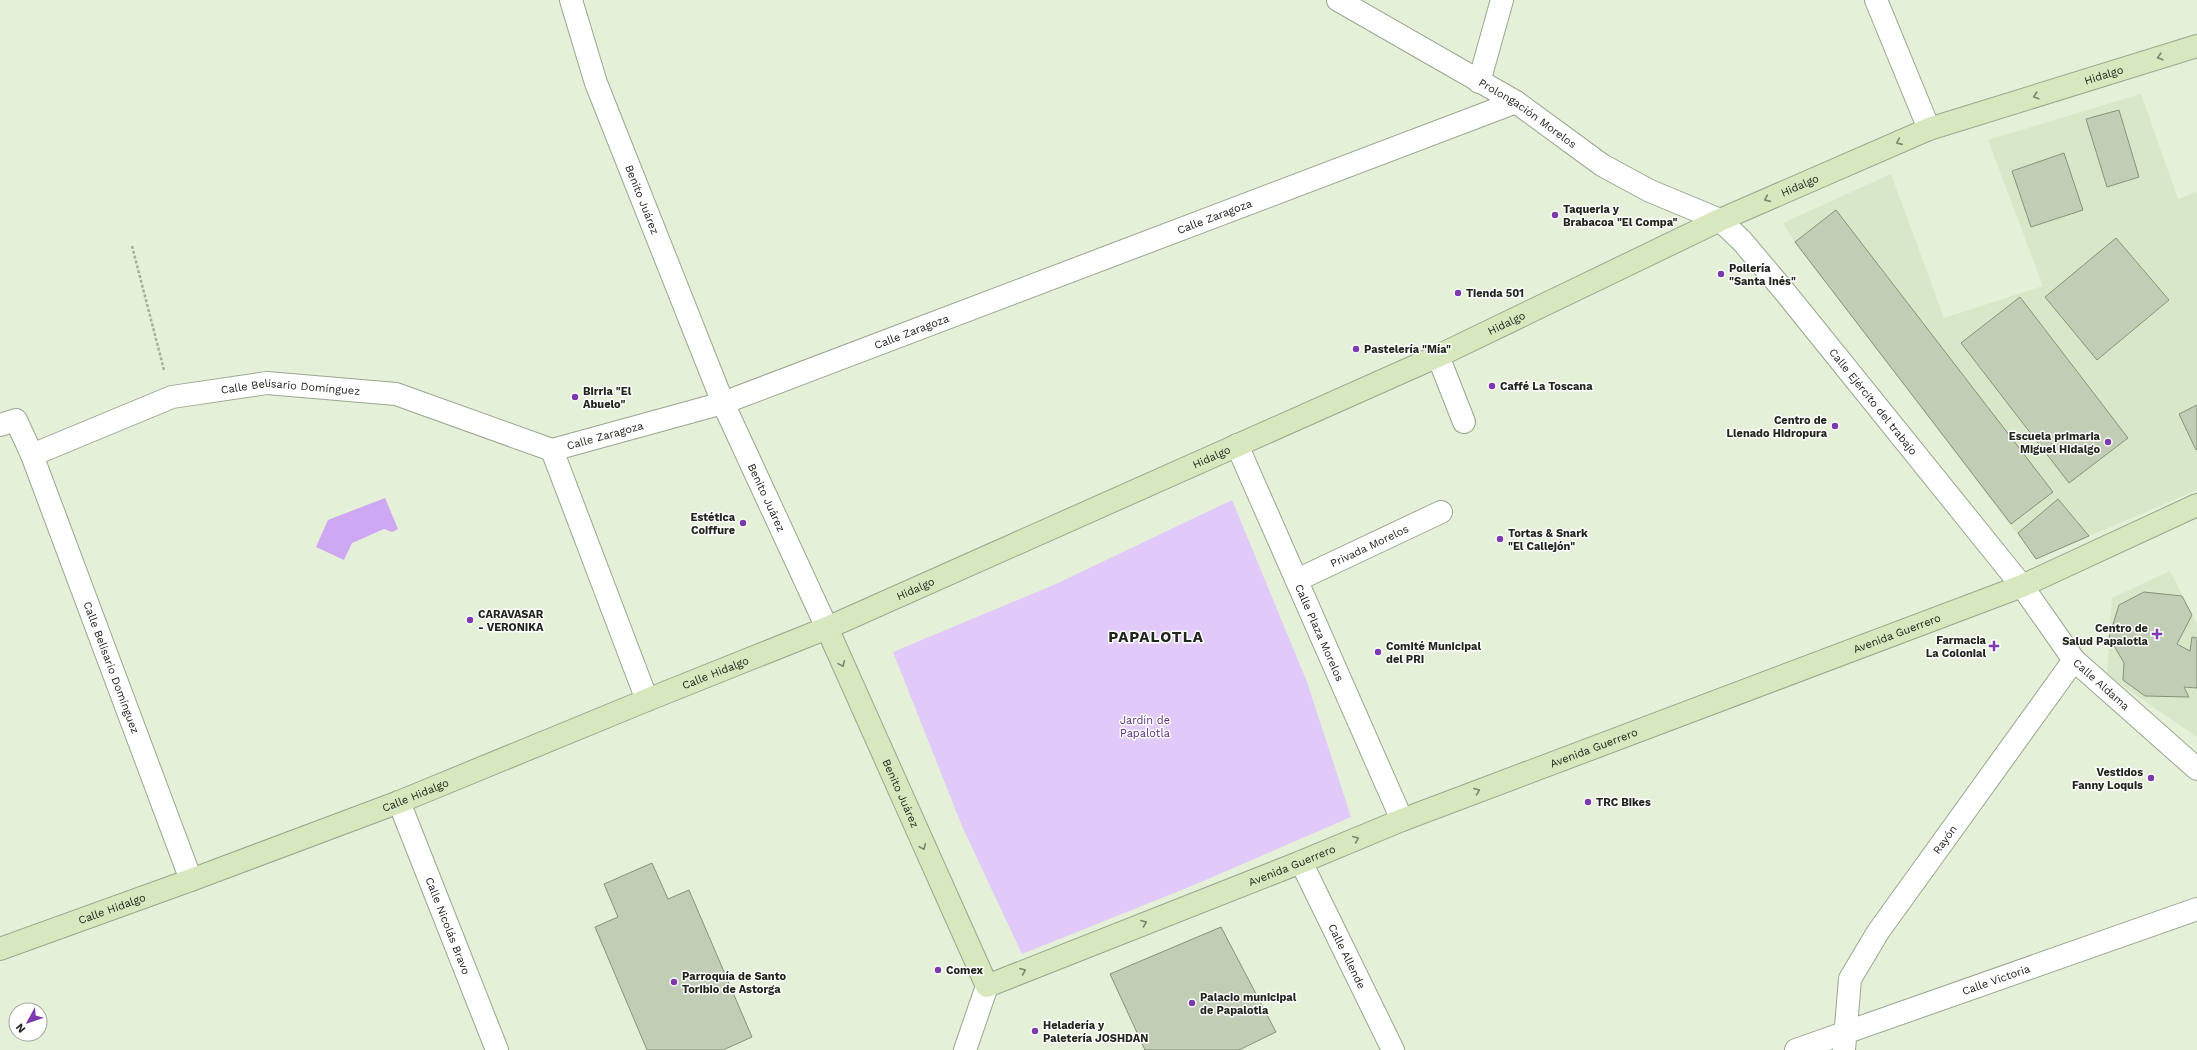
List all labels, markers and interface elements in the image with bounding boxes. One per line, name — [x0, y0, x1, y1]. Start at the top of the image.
one-way arrow — [2156, 52, 2163, 61]
street label: Hidalgo — [2083, 63, 2125, 87]
street label: Prolongación Morelos — [1476, 76, 1579, 151]
one-way arrow — [2032, 91, 2039, 100]
one-way arrow — [1896, 137, 1904, 145]
street label: Benito Juárez — [622, 163, 661, 236]
street label: Hidalgo — [1779, 172, 1821, 200]
one-way arrow — [1764, 195, 1771, 203]
street label: Calle Zaragoza — [1175, 197, 1254, 237]
place label: Taqueria y Brabacoa "El Compa" — [1563, 203, 1677, 229]
marker: Taqueria y Brabacoa "El Compa" — [1550, 210, 1560, 220]
place label: Pollería "Santa Inés" — [1729, 262, 1796, 288]
marker: Pollería "Santa Inés" — [1716, 269, 1726, 279]
place label: Tienda 501 — [1466, 287, 1524, 300]
marker: Tienda 501 — [1453, 288, 1463, 298]
street label: Hidalgo — [1486, 309, 1527, 338]
street label: Calle Zaragoza — [873, 312, 951, 352]
place label: Pastelería "Mía" — [1364, 343, 1451, 356]
marker: Pastelería "Mía" — [1351, 344, 1361, 354]
street label: Calle Ejército del trabajo — [1826, 346, 1920, 458]
street label: Calle Belisario Domínguez — [220, 377, 361, 398]
place label: Caffé La Toscana — [1500, 380, 1593, 393]
marker: Caffé La Toscana — [1487, 381, 1497, 391]
place label: Birria "El Abuelo" — [583, 385, 632, 411]
marker: Birria "El Abuelo" — [570, 392, 580, 402]
place label: Centro de Llenado Hidropura — [1726, 414, 1828, 440]
street label: Calle Zaragoza — [565, 419, 645, 453]
marker: Centro de Llenado Hidropura — [1830, 421, 1840, 431]
place label: Escuela primaria Miguel Hidalgo — [2009, 430, 2101, 456]
marker: Escuela primaria Miguel Hidalgo — [2103, 437, 2113, 447]
street label: Hidalgo — [1191, 443, 1233, 471]
street label: Benito Juárez — [745, 461, 788, 534]
place label: Estética Coiffure — [690, 511, 736, 537]
marker: Estética Coiffure — [738, 518, 748, 528]
street label: Privada Morelos — [1328, 522, 1411, 570]
place label: Tortas & Snark "El Callejón" — [1508, 527, 1588, 553]
marker: Tortas & Snark "El Callejón" — [1495, 534, 1505, 544]
street label: Hidalgo — [895, 575, 937, 603]
street label: Calle Plaza Morelos — [1292, 582, 1346, 684]
street label: Calle Belisario Domínguez — [80, 600, 142, 736]
place label: CARAVASAR - VERONIKA — [478, 608, 544, 634]
street label: Avenida Guerrero — [1851, 611, 1943, 656]
marker: CARAVASAR - VERONIKA — [465, 615, 475, 625]
place label: Centro de Salud Papalotla — [2062, 622, 2149, 648]
district label: PAPALOTLA — [1108, 628, 1204, 646]
marker: Centro de Salud Papalotla — [2151, 628, 2163, 640]
place label: Farmacia La Colonial — [1926, 634, 1987, 660]
place label: Comité Municipal del PRI — [1386, 640, 1481, 666]
marker: Farmacia La Colonial — [1989, 641, 1999, 651]
marker: Comité Municipal del PRI — [1373, 647, 1383, 657]
street label: Calle Hidalgo — [680, 654, 751, 692]
street label: Calle Aldama — [2070, 656, 2132, 713]
one-way arrow — [838, 660, 846, 667]
park label: Jardín de Papalotla — [1120, 714, 1170, 740]
street label: Avenida Guerrero — [1548, 726, 1639, 771]
street label: Benito Juárez — [879, 757, 921, 830]
place label: Vestidos Fanny Loquis — [2072, 766, 2143, 792]
marker: Vestidos Fanny Loquis — [2146, 773, 2156, 783]
street label: Calle Hidalgo — [380, 776, 451, 815]
one-way arrow — [1474, 788, 1481, 796]
place label: TRC Bikes — [1596, 796, 1651, 809]
marker: TRC Bikes — [1583, 797, 1593, 807]
street label: Rayón — [1930, 823, 1960, 857]
one-way arrow — [1352, 836, 1360, 844]
street label: Avenida Guerrero — [1247, 842, 1337, 889]
one-way arrow — [919, 843, 927, 850]
street label: Calle Nicolás Bravo — [422, 875, 472, 976]
street label: Calle Hidalgo — [77, 891, 148, 927]
one-way arrow — [1140, 920, 1148, 928]
street label: Calle Allende — [1325, 922, 1368, 991]
street label: Calle Victoria — [1960, 962, 2032, 998]
place label: Comex — [946, 964, 984, 977]
marker: Comex — [933, 965, 943, 975]
one-way arrow — [1020, 968, 1027, 976]
place label: Parroquía de Santo Toribio de Astorga — [682, 970, 786, 996]
marker: Parroquía de Santo Toribio de Astorga — [669, 977, 679, 987]
place label: Palacio municipal de Papalotla — [1200, 991, 1297, 1017]
marker: Palacio municipal de Papalotla — [1187, 998, 1197, 1008]
north arrow — [8, 1002, 48, 1042]
place label: Heladería y Paletería JOSHDAN — [1043, 1019, 1148, 1045]
text: N — [13, 1021, 28, 1035]
marker: Heladería y Paletería JOSHDAN — [1030, 1026, 1040, 1036]

